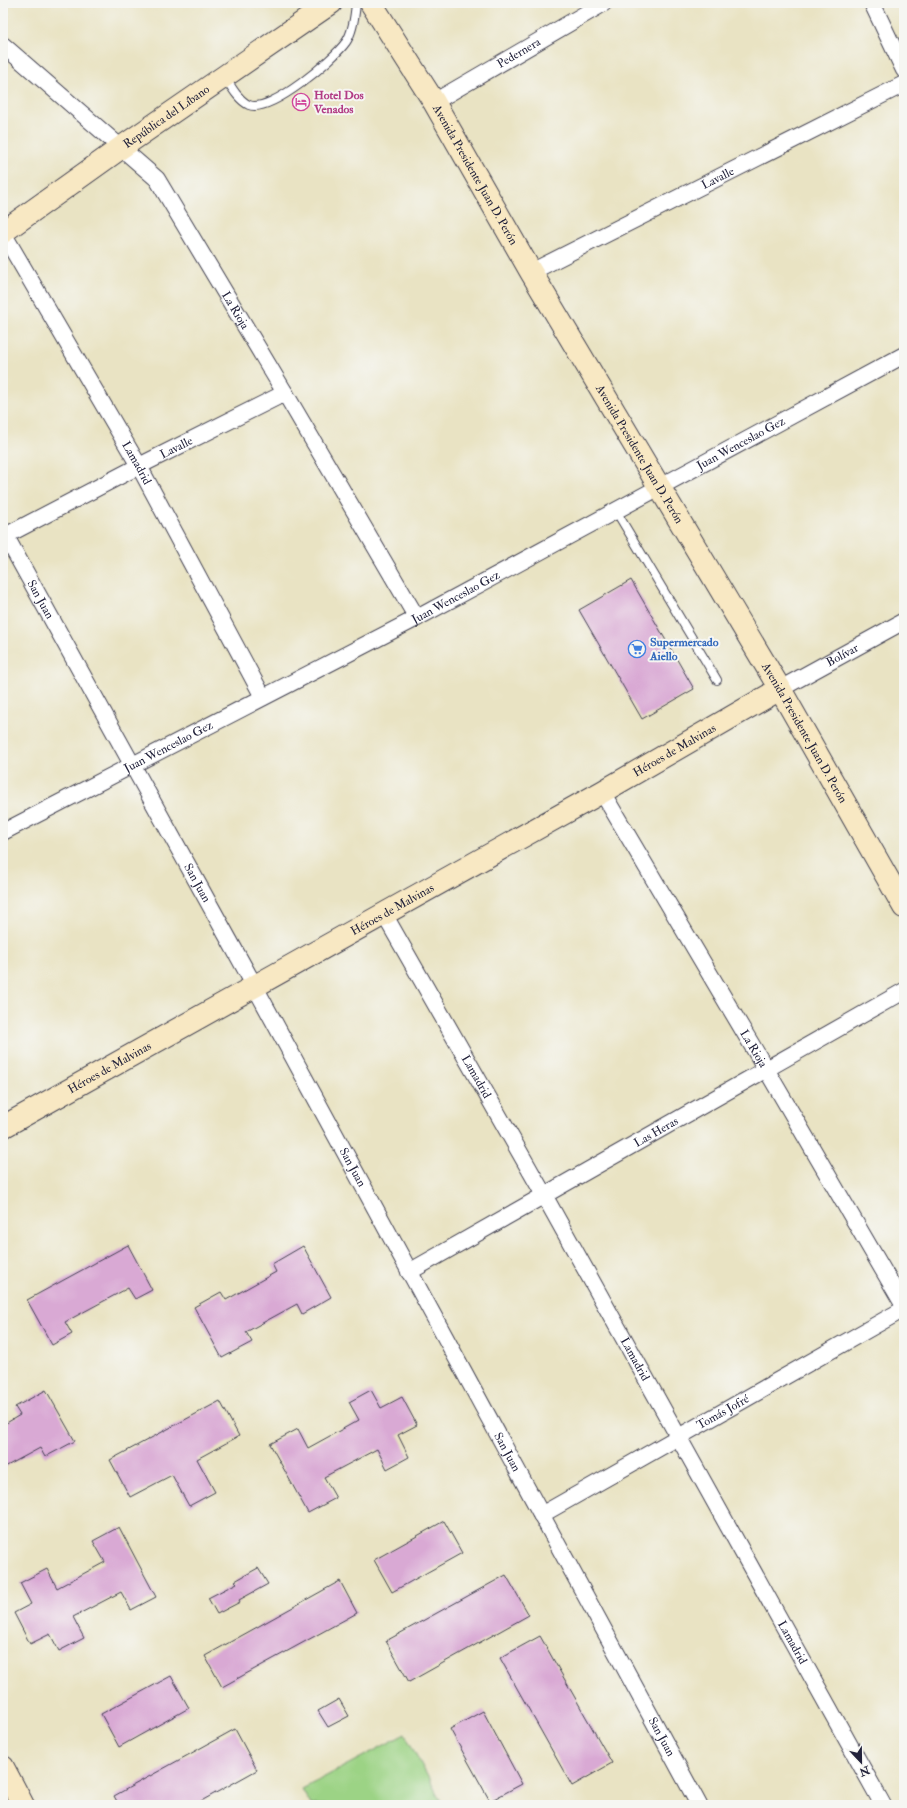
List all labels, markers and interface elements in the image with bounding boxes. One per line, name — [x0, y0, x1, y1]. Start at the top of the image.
street label: Pedernera — [494, 34, 544, 71]
street label: República del Líbano — [120, 81, 212, 151]
place label: Hotel Dos Venados — [313, 88, 364, 117]
hotel icon: Hotel Dos Venados — [291, 92, 311, 112]
street label: Avenida Presidente Juan D. Perón — [429, 101, 521, 247]
street label: Lavalle — [699, 163, 736, 192]
street label: La Rioja — [218, 289, 253, 333]
street label: Avenida Presidente Juan D. Perón — [592, 381, 687, 526]
street label: Juan Wenceslao Gez — [693, 413, 788, 474]
street label: Lavalle — [157, 433, 195, 462]
street label: Lamadrid — [119, 439, 155, 487]
street label: Juan Wenceslao Gez — [408, 567, 503, 627]
street label: San Juan — [24, 577, 58, 621]
place label: Supermercado Aiello — [649, 635, 719, 664]
supermarket icon: Supermercado Aiello — [627, 639, 647, 659]
street label: Bolívar — [824, 640, 861, 670]
street label: Avenida Presidente Juan D. Perón — [758, 659, 851, 806]
street label: Juan Wenceslao Gez — [120, 717, 215, 776]
street label: Héroes de Malvinas — [630, 720, 719, 780]
street label: San Juan — [181, 861, 214, 905]
street label: Héroes de Malvinas — [348, 880, 437, 939]
street label: La Rioja — [737, 1027, 771, 1071]
street label: Héroes de Malvinas — [65, 1038, 154, 1097]
street label: Lamadrid — [458, 1052, 495, 1101]
street label: Las Heras — [631, 1113, 681, 1150]
street label: San Juan — [336, 1145, 370, 1189]
street label: Lamadrid — [617, 1335, 653, 1383]
street label: Tomás Jofré — [694, 1391, 752, 1433]
street label: San Juan — [491, 1430, 524, 1474]
street label: Lamadrid — [774, 1618, 811, 1667]
street label: San Juan — [645, 1715, 679, 1759]
north arrow — [841, 1742, 881, 1782]
text: N — [856, 1763, 872, 1779]

